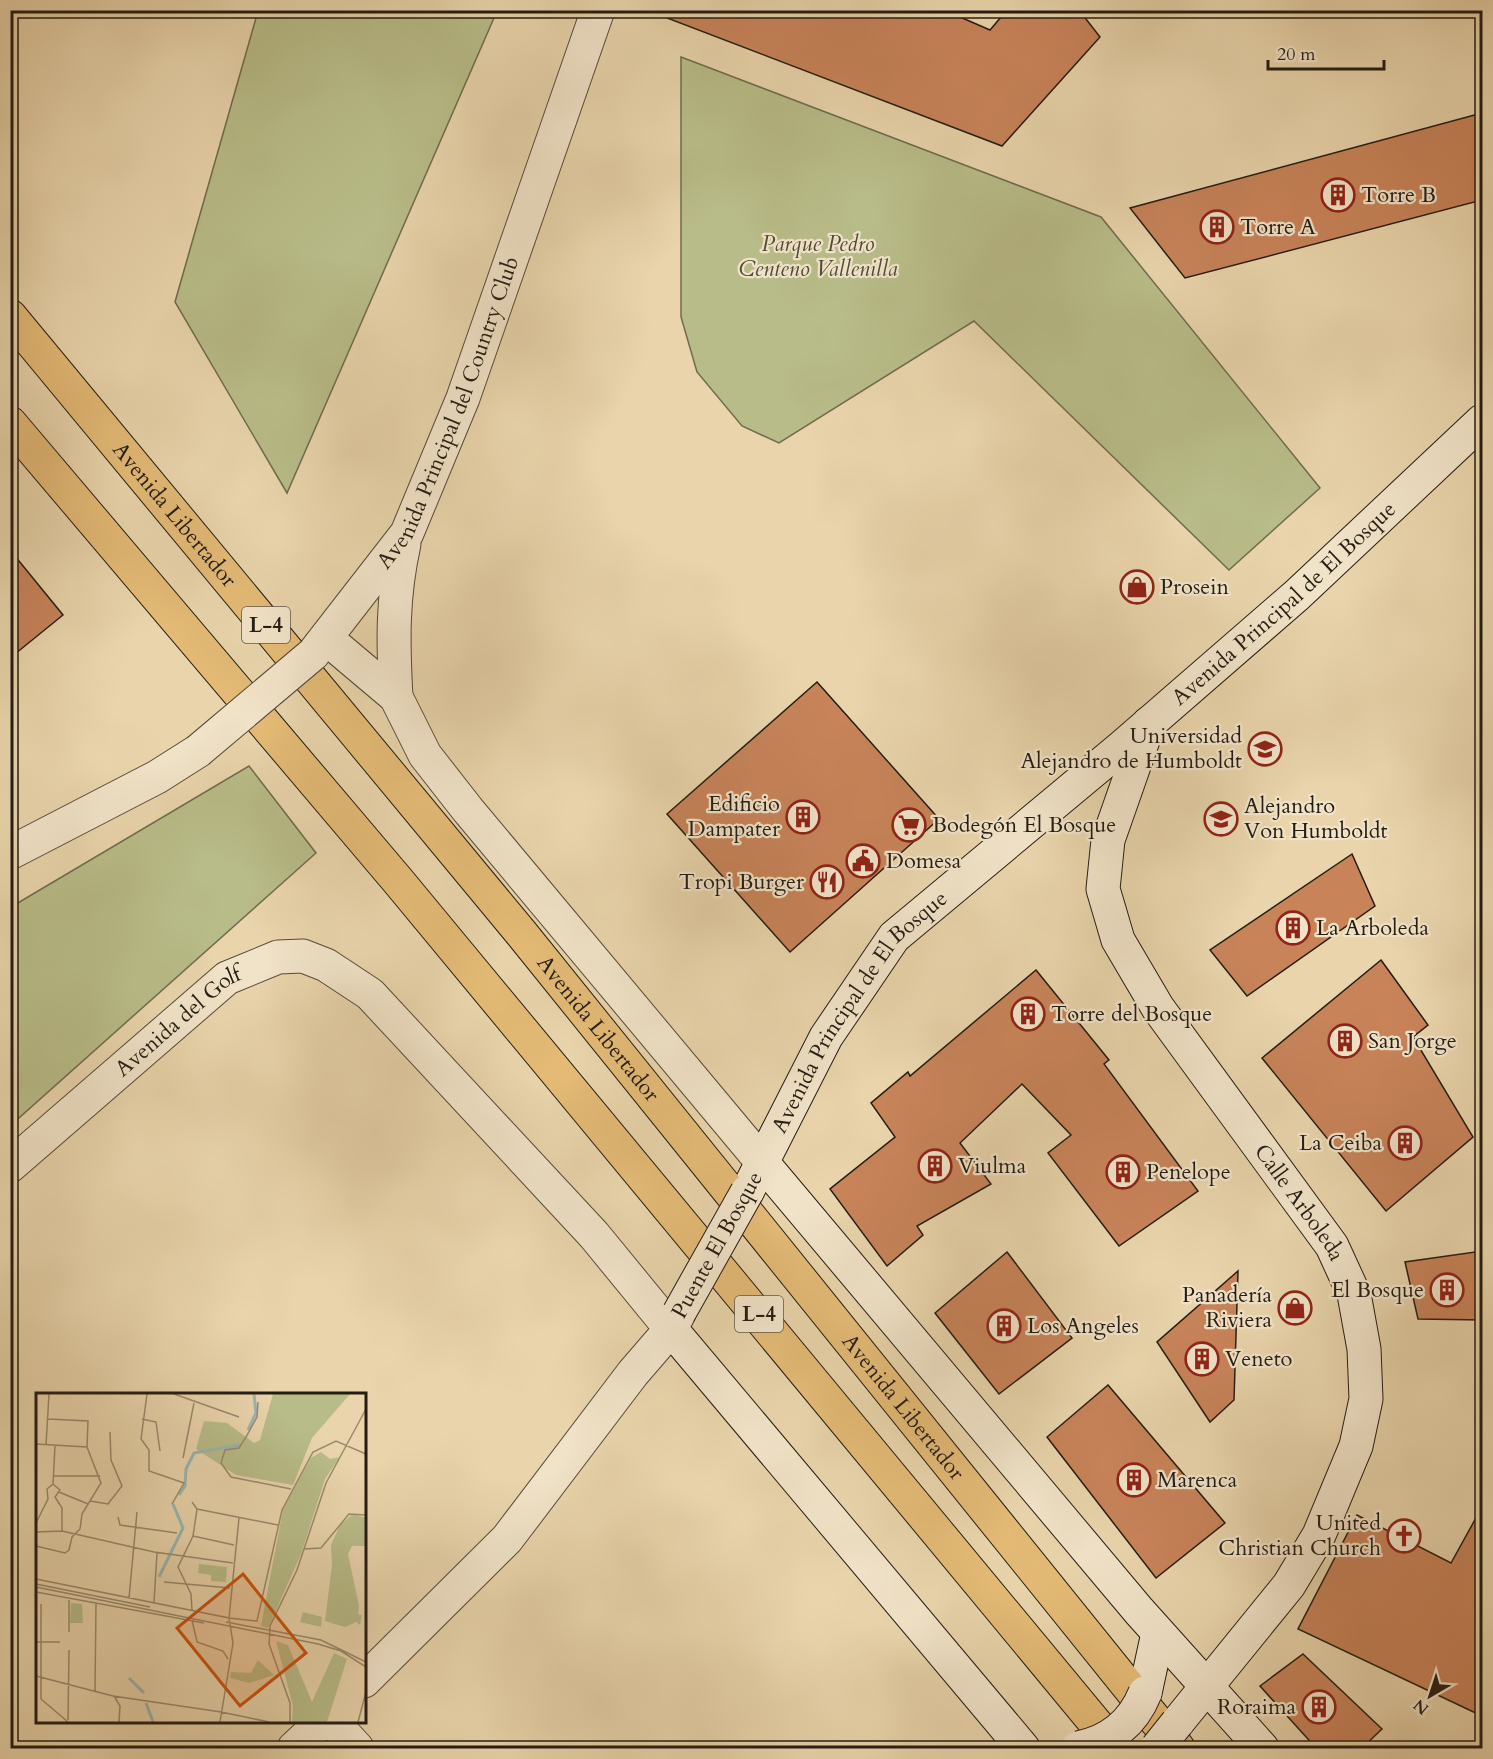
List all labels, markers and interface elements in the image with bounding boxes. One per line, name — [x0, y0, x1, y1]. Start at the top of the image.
scale bar — [1268, 33, 1384, 71]
text: 20 m — [1277, 42, 1316, 67]
building icon: Torre B — [1320, 177, 1356, 213]
place label: Torre B — [1361, 180, 1436, 210]
building icon: Torre A — [1199, 209, 1235, 245]
place label: Torre A — [1240, 212, 1316, 242]
park label: Parque Pedro Centeno Vallenilla — [738, 229, 898, 284]
street label: Avenida Principal del Country Club — [370, 252, 526, 575]
street label: Avenida Libertador — [106, 436, 244, 594]
street label: Avenida Principal de El Bosque — [1165, 495, 1402, 712]
shop icon: Prosein — [1119, 569, 1155, 605]
place label: Prosein — [1160, 572, 1229, 602]
road number: L-4 — [242, 607, 290, 643]
place label: Universidad Alejandro de Humboldt — [1020, 721, 1242, 776]
school or university icon: Universidad Alejandro de Humboldt — [1247, 731, 1283, 767]
place label: Edificio Dampater — [688, 789, 781, 844]
place label: Alejandro Von Humboldt — [1244, 791, 1388, 846]
building icon: Edificio Dampater — [785, 799, 821, 835]
school or university icon: Alejandro Von Humboldt — [1203, 801, 1239, 837]
supermarket icon: Bodegón El Bosque — [891, 807, 927, 843]
place label: Bodegón El Bosque — [932, 810, 1116, 840]
public building icon: Domesa — [845, 843, 881, 879]
place label: Domesa — [886, 846, 962, 876]
restaurant icon: Tropi Burger — [809, 864, 845, 900]
place label: Tropi Burger — [679, 867, 805, 897]
street label: Avenida Principal de El Bosque — [764, 884, 954, 1138]
building icon: La Arboleda — [1275, 910, 1311, 946]
place label: La Arboleda — [1316, 913, 1429, 943]
street label: Avenida Libertador — [530, 949, 667, 1109]
street label: Avenida del Golf — [108, 958, 248, 1084]
building icon: Torre del Bosque — [1010, 996, 1046, 1032]
place label: Torre del Bosque — [1051, 999, 1212, 1029]
building icon: San Jorge — [1327, 1023, 1363, 1059]
place label: San Jorge — [1368, 1026, 1457, 1056]
building icon: La Ceiba — [1387, 1125, 1423, 1161]
place label: La Ceiba — [1299, 1128, 1382, 1158]
street label: Calle Arboleda — [1247, 1138, 1352, 1266]
building icon: Viulma — [917, 1148, 953, 1184]
place label: Viulma — [958, 1151, 1027, 1181]
building icon: Penelope — [1105, 1154, 1141, 1190]
place label: Penelope — [1146, 1157, 1231, 1187]
street label: Puente El Bosque — [664, 1166, 770, 1324]
building icon: El Bosque — [1429, 1272, 1465, 1308]
place label: El Bosque — [1331, 1275, 1424, 1305]
place label: Panadería Riviera — [1182, 1280, 1272, 1335]
shop icon: Panadería Riviera — [1277, 1290, 1313, 1326]
road number: L-4 — [735, 1296, 783, 1332]
building icon: Los Angeles — [986, 1308, 1022, 1344]
place label: Los Angeles — [1027, 1311, 1139, 1341]
street label: Avenida Libertador — [835, 1327, 972, 1487]
building icon: Veneto — [1184, 1341, 1220, 1377]
place label: Veneto — [1225, 1344, 1293, 1374]
inset map — [36, 1393, 366, 1723]
building icon: Marenca — [1116, 1462, 1152, 1498]
place label: Marenca — [1157, 1465, 1238, 1495]
place label: United Christian Church — [1218, 1508, 1381, 1563]
church icon: United Christian Church — [1386, 1518, 1422, 1554]
north arrow — [1400, 1666, 1460, 1726]
building icon: Roraima — [1301, 1689, 1337, 1725]
place label: Roraima — [1217, 1692, 1296, 1722]
text: N — [1409, 1694, 1434, 1720]

